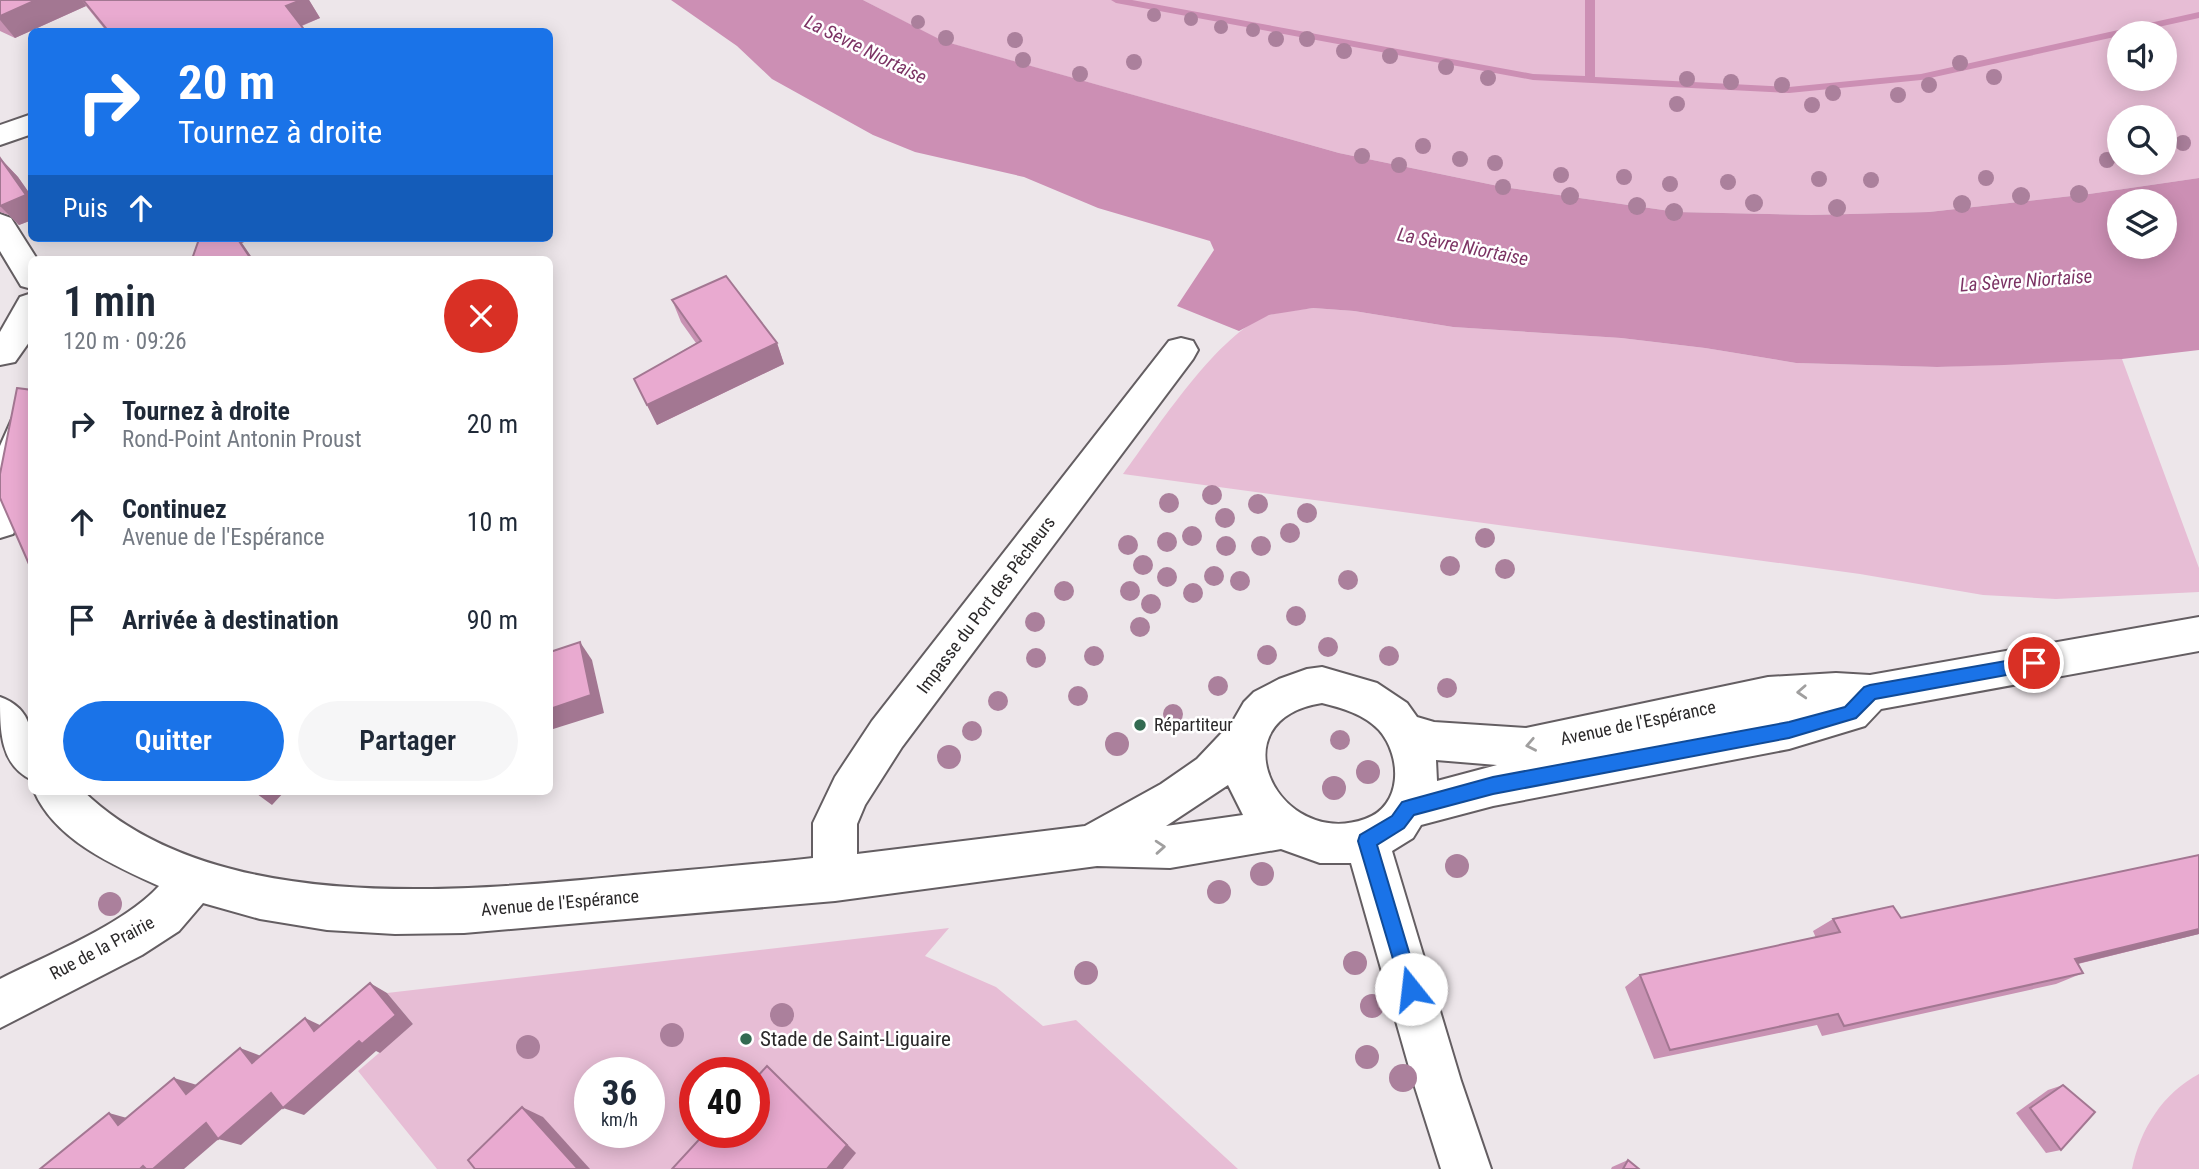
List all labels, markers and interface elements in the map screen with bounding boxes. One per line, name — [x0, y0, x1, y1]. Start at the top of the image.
water label: La Sèvre Niortaise — [801, 10, 931, 89]
map controls — [2107, 21, 2177, 259]
button: sound — [2107, 21, 2177, 91]
text: 20 m — [178, 54, 275, 111]
icon: right — [63, 56, 154, 147]
button: search — [2107, 105, 2177, 175]
text: Tournez à droite — [178, 113, 382, 151]
icon: ahead — [122, 189, 160, 227]
button: layers — [2107, 189, 2177, 259]
text: Puis — [63, 193, 108, 223]
water label: La Sèvre Niortaise — [1396, 223, 1530, 270]
water label: La Sèvre Niortaise — [1959, 264, 2093, 297]
text: 1 min — [63, 277, 156, 326]
button: close — [444, 279, 518, 353]
text: 120 m · 09:26 — [63, 328, 187, 355]
text: Tournez à droite — [122, 396, 290, 426]
icon: right — [63, 405, 101, 443]
text: 20 m — [467, 409, 518, 439]
text: Rond-Point Antonin Proust — [122, 426, 362, 453]
text: Continuez — [122, 494, 227, 524]
icon: ahead — [63, 503, 101, 541]
text: 10 m — [467, 507, 518, 537]
street label: Impasse du Port des Pêcheurs — [912, 512, 1059, 697]
text: Avenue de l'Espérance — [122, 524, 324, 551]
icon: arrive — [63, 601, 101, 639]
text: Arrivée à destination — [122, 605, 339, 635]
text: 90 m — [467, 605, 518, 635]
pin — [2004, 633, 2064, 693]
icon: arrive — [2015, 644, 2053, 682]
one-way arrow — [1796, 684, 1807, 699]
street label: Avenue de l'Espérance — [1558, 696, 1718, 749]
button: Quitter — [63, 701, 284, 781]
button: Partager — [298, 701, 518, 781]
place label: Répartiteur — [1154, 714, 1233, 735]
marker: Répartiteur — [1132, 717, 1148, 733]
one-way arrow — [1525, 737, 1537, 752]
one-way arrow — [1155, 840, 1166, 855]
street label: Avenue de l'Espérance — [480, 885, 640, 920]
street label: Rue de la Prairie — [46, 911, 158, 984]
position arrow — [1374, 952, 1448, 1026]
place label: Stade de Saint-Liguaire — [760, 1027, 951, 1051]
marker: Stade de Saint-Liguaire — [738, 1031, 754, 1047]
speed limit sign: 40 — [679, 1057, 770, 1148]
text: 36 — [602, 1073, 637, 1114]
text: km/h — [601, 1109, 638, 1130]

